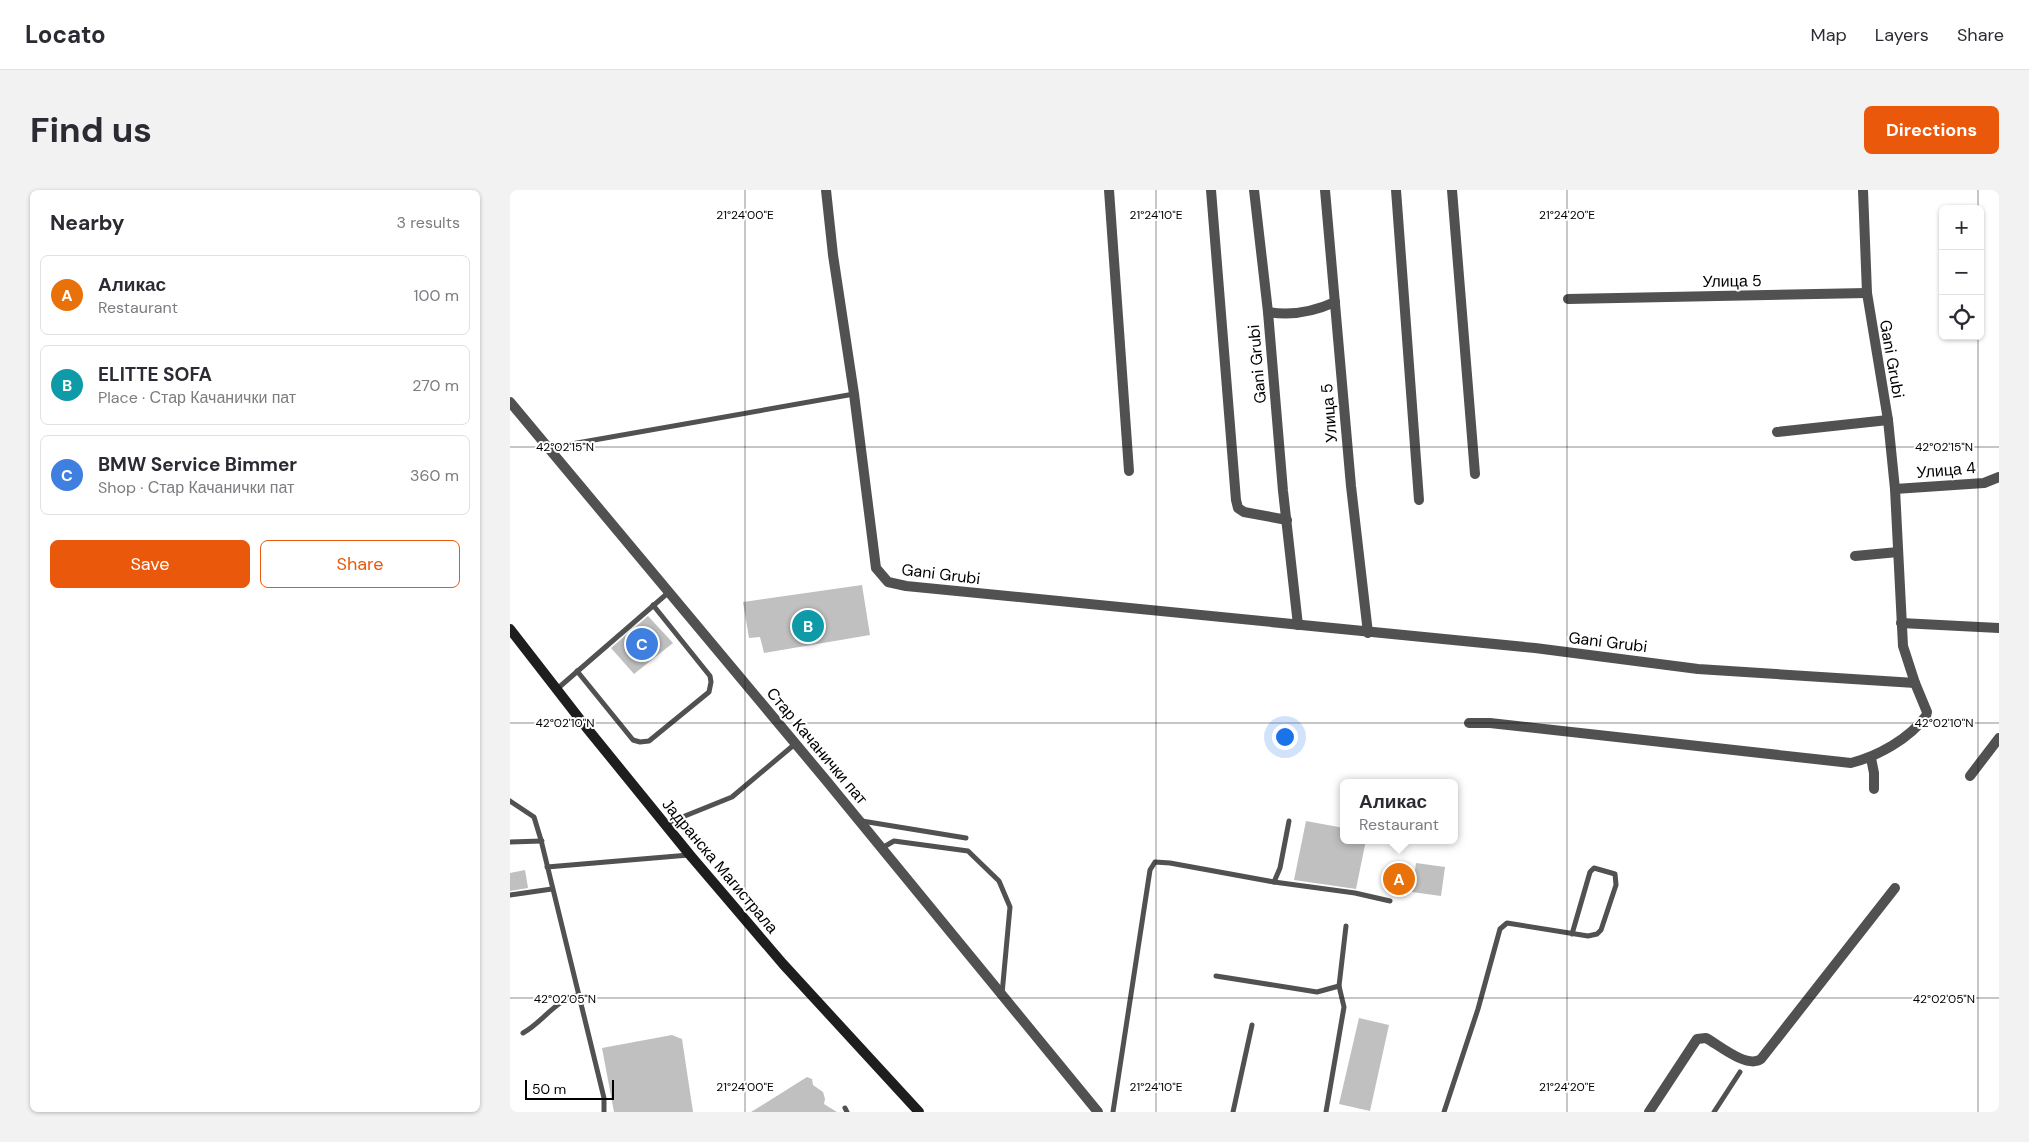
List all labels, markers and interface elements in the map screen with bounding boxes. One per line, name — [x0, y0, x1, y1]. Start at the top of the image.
text: Locato — [25, 19, 106, 50]
text: Map — [1811, 23, 1847, 47]
text: Layers — [1875, 23, 1929, 47]
text: Share — [1957, 23, 2004, 47]
button: Directions — [1864, 106, 1999, 154]
text: Find us — [30, 107, 152, 153]
map controls — [1939, 205, 1984, 340]
button: + — [1939, 205, 1984, 250]
text: 21°24'00"E — [716, 207, 774, 223]
text: 21°24'10"E — [1130, 207, 1183, 223]
text: 21°24'20"E — [1539, 207, 1595, 223]
text: Nearby — [50, 209, 124, 237]
text: 3 results — [397, 212, 460, 233]
button: − — [1939, 250, 1984, 295]
street label: Улица 5 — [1702, 270, 1762, 292]
text: Аликас — [98, 272, 166, 297]
text: A — [61, 285, 73, 306]
text: 100 m — [414, 285, 459, 306]
button: locate — [1939, 295, 1984, 340]
text: Restaurant — [98, 297, 178, 318]
street label: Gani Grubi — [1875, 318, 1909, 400]
street label: Gani Grubi — [1243, 324, 1271, 404]
text: ELITTE SOFA — [98, 362, 212, 387]
text: B — [62, 375, 72, 396]
text: 270 m — [412, 375, 459, 396]
street label: Улица 5 — [1316, 382, 1342, 444]
text: Place · Стар Качанички пат — [98, 387, 296, 408]
text: 42°02'15"N — [536, 439, 594, 455]
text: 42°02'15"N — [1915, 439, 1973, 455]
text: BMW Service Bimmer — [98, 452, 297, 477]
street label: Улица 4 — [1915, 457, 1977, 483]
text: C — [61, 465, 73, 486]
text: 360 m — [410, 465, 459, 486]
text: Shop · Стар Качанички пат — [98, 477, 294, 498]
button: Save — [50, 540, 250, 588]
button: Share — [260, 540, 460, 588]
street label: Gani Grubi — [900, 559, 982, 589]
pin: B — [792, 607, 824, 645]
pin: C — [626, 625, 658, 663]
street label: Gani Grubi — [1567, 627, 1649, 657]
street label: Стар Качанички пат — [762, 683, 873, 809]
text: 42°02'10"N — [536, 715, 594, 731]
text: 42°02'10"N — [1915, 715, 1973, 731]
your location — [1272, 724, 1298, 750]
popup — [1340, 779, 1458, 844]
text: Аликас — [1359, 789, 1427, 814]
street label: Јадранска Магистрала — [657, 794, 783, 938]
text: Restaurant — [1359, 814, 1439, 835]
pin: A — [1383, 860, 1415, 898]
text: 42°02'05"N — [534, 991, 596, 1007]
text: 42°02'05"N — [1913, 991, 1975, 1007]
scale bar — [525, 1077, 614, 1100]
text: 21°24'00"E — [716, 1079, 774, 1095]
text: 21°24'10"E — [1130, 1079, 1183, 1095]
text: 21°24'20"E — [1539, 1079, 1595, 1095]
text: 50 m — [532, 1080, 566, 1098]

